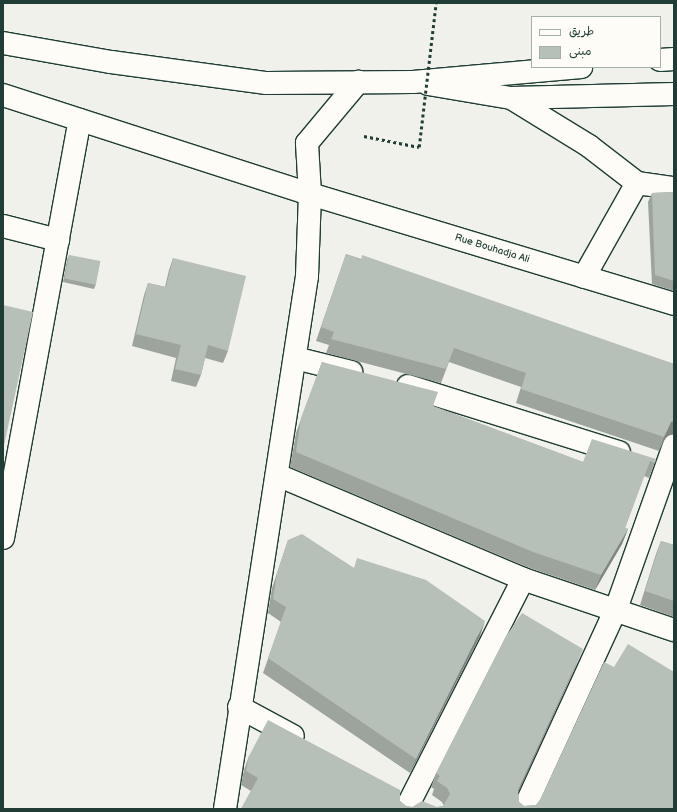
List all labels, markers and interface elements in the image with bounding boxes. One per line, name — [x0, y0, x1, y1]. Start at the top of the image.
legend — [531, 16, 661, 68]
text: طريق — [569, 24, 594, 39]
text: مبنى — [569, 44, 592, 59]
street label: Rue Bouhadja Ali — [453, 232, 531, 266]

